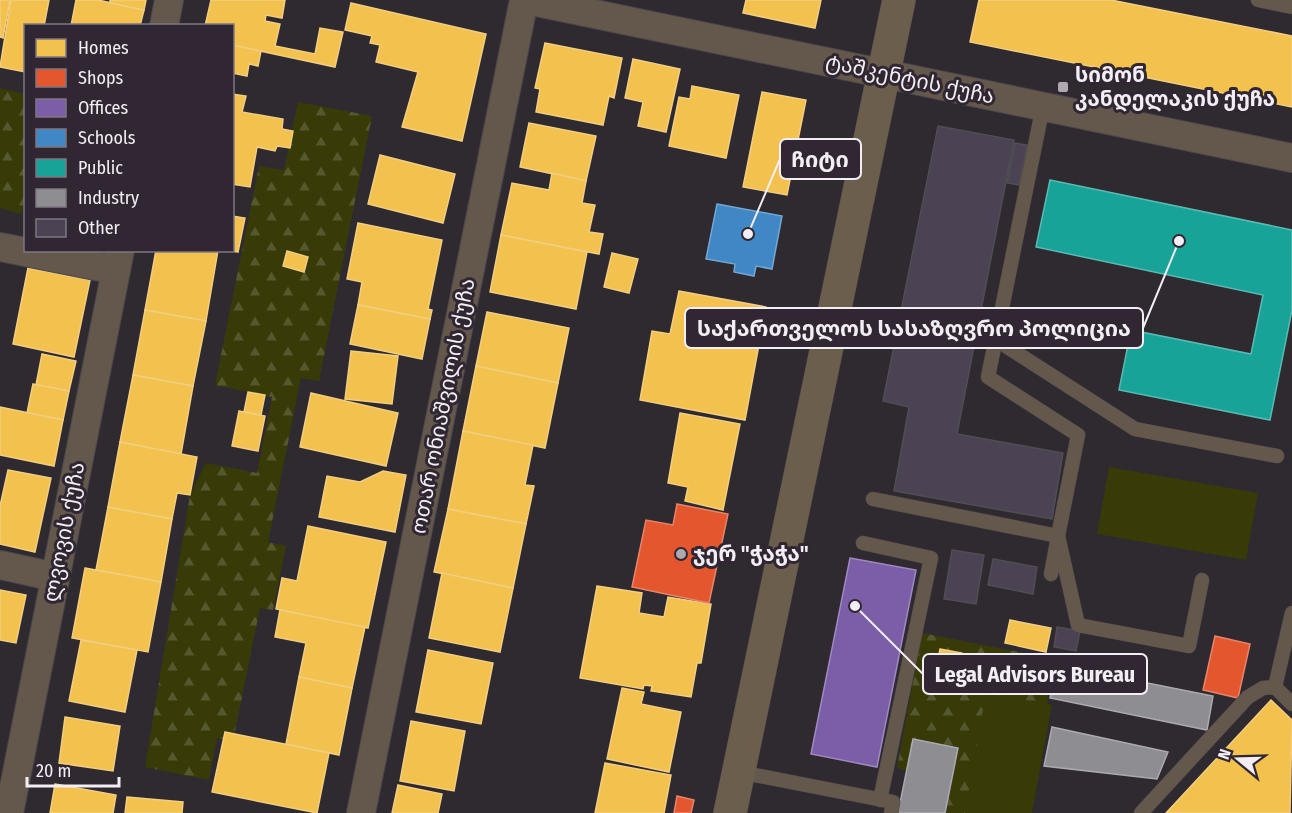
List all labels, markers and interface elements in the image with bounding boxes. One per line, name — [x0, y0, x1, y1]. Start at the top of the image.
legend — [24, 24, 234, 252]
text: Homes — [78, 37, 129, 59]
street label: ტაშკენტის ქუჩა — [823, 48, 997, 110]
place label: სიმონ კანდელაკის ქუჩა — [1075, 62, 1275, 112]
text: Shops — [78, 67, 123, 89]
marker: სიმონ კანდელაკის ქუჩა — [1056, 80, 1070, 94]
text: Offices — [78, 97, 128, 119]
text: Schools — [78, 127, 136, 149]
callout: ჩიტი — [780, 139, 861, 179]
text: ჩიტი — [791, 146, 849, 173]
text: Public — [78, 157, 123, 179]
text: Industry — [78, 187, 139, 209]
text: Other — [78, 217, 121, 239]
street label: ოთარ ონიაშვილის ქუჩა — [405, 276, 481, 536]
callout: საქართველოს სასაზღვრო პოლიცია — [685, 308, 1143, 348]
text: საქართველოს სასაზღვრო პოლიცია — [697, 315, 1131, 342]
street label: ლვოვის ქუჩა — [38, 460, 90, 604]
place label: ჯერ "ჭაჭა" — [693, 541, 809, 567]
marker: ჯერ "ჭაჭა" — [674, 547, 688, 561]
callout: Legal Advisors Bureau — [923, 654, 1147, 694]
text: Legal Advisors Bureau — [935, 661, 1135, 688]
north arrow — [1208, 729, 1268, 789]
text: N — [1214, 747, 1235, 762]
scale bar — [27, 750, 118, 788]
text: 20 m — [36, 760, 71, 782]

